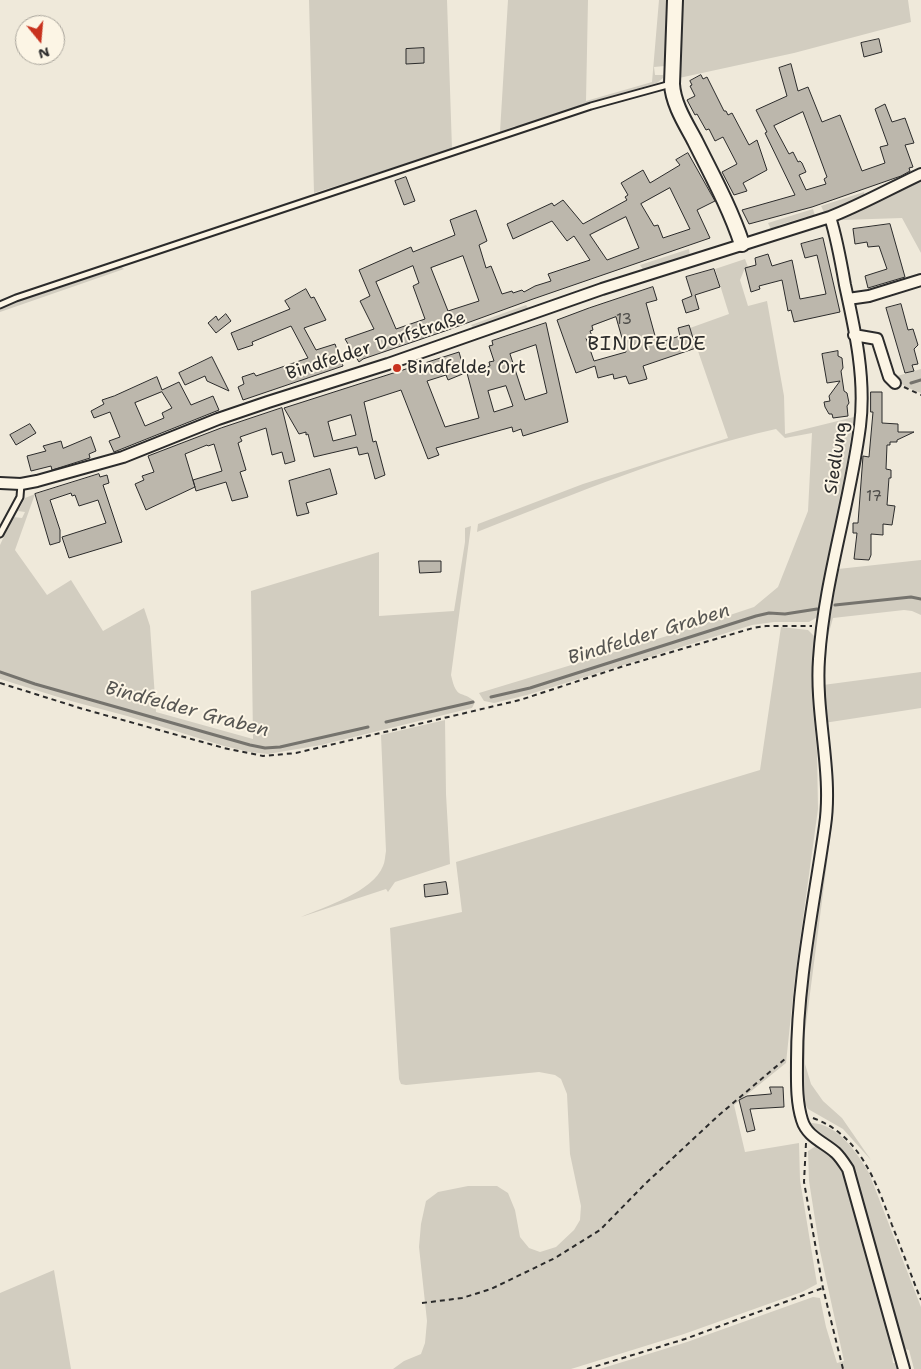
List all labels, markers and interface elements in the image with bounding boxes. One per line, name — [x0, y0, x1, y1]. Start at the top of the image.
north arrow — [15, 15, 65, 65]
text: N — [36, 43, 52, 64]
street label: Bindfelder Dorfstraße — [283, 307, 469, 385]
house number: 13 — [616, 311, 632, 329]
district label: BINDFELDE — [586, 333, 708, 357]
place label: Bindfelde, Ort — [407, 357, 526, 379]
marker: Bindfelde, Ort — [391, 362, 403, 374]
street label: Siedlung — [821, 420, 853, 496]
house number: 17 — [866, 488, 882, 506]
water label: Bindfelder Graben — [565, 599, 733, 671]
water label: Bindfelder Graben — [103, 677, 271, 743]

